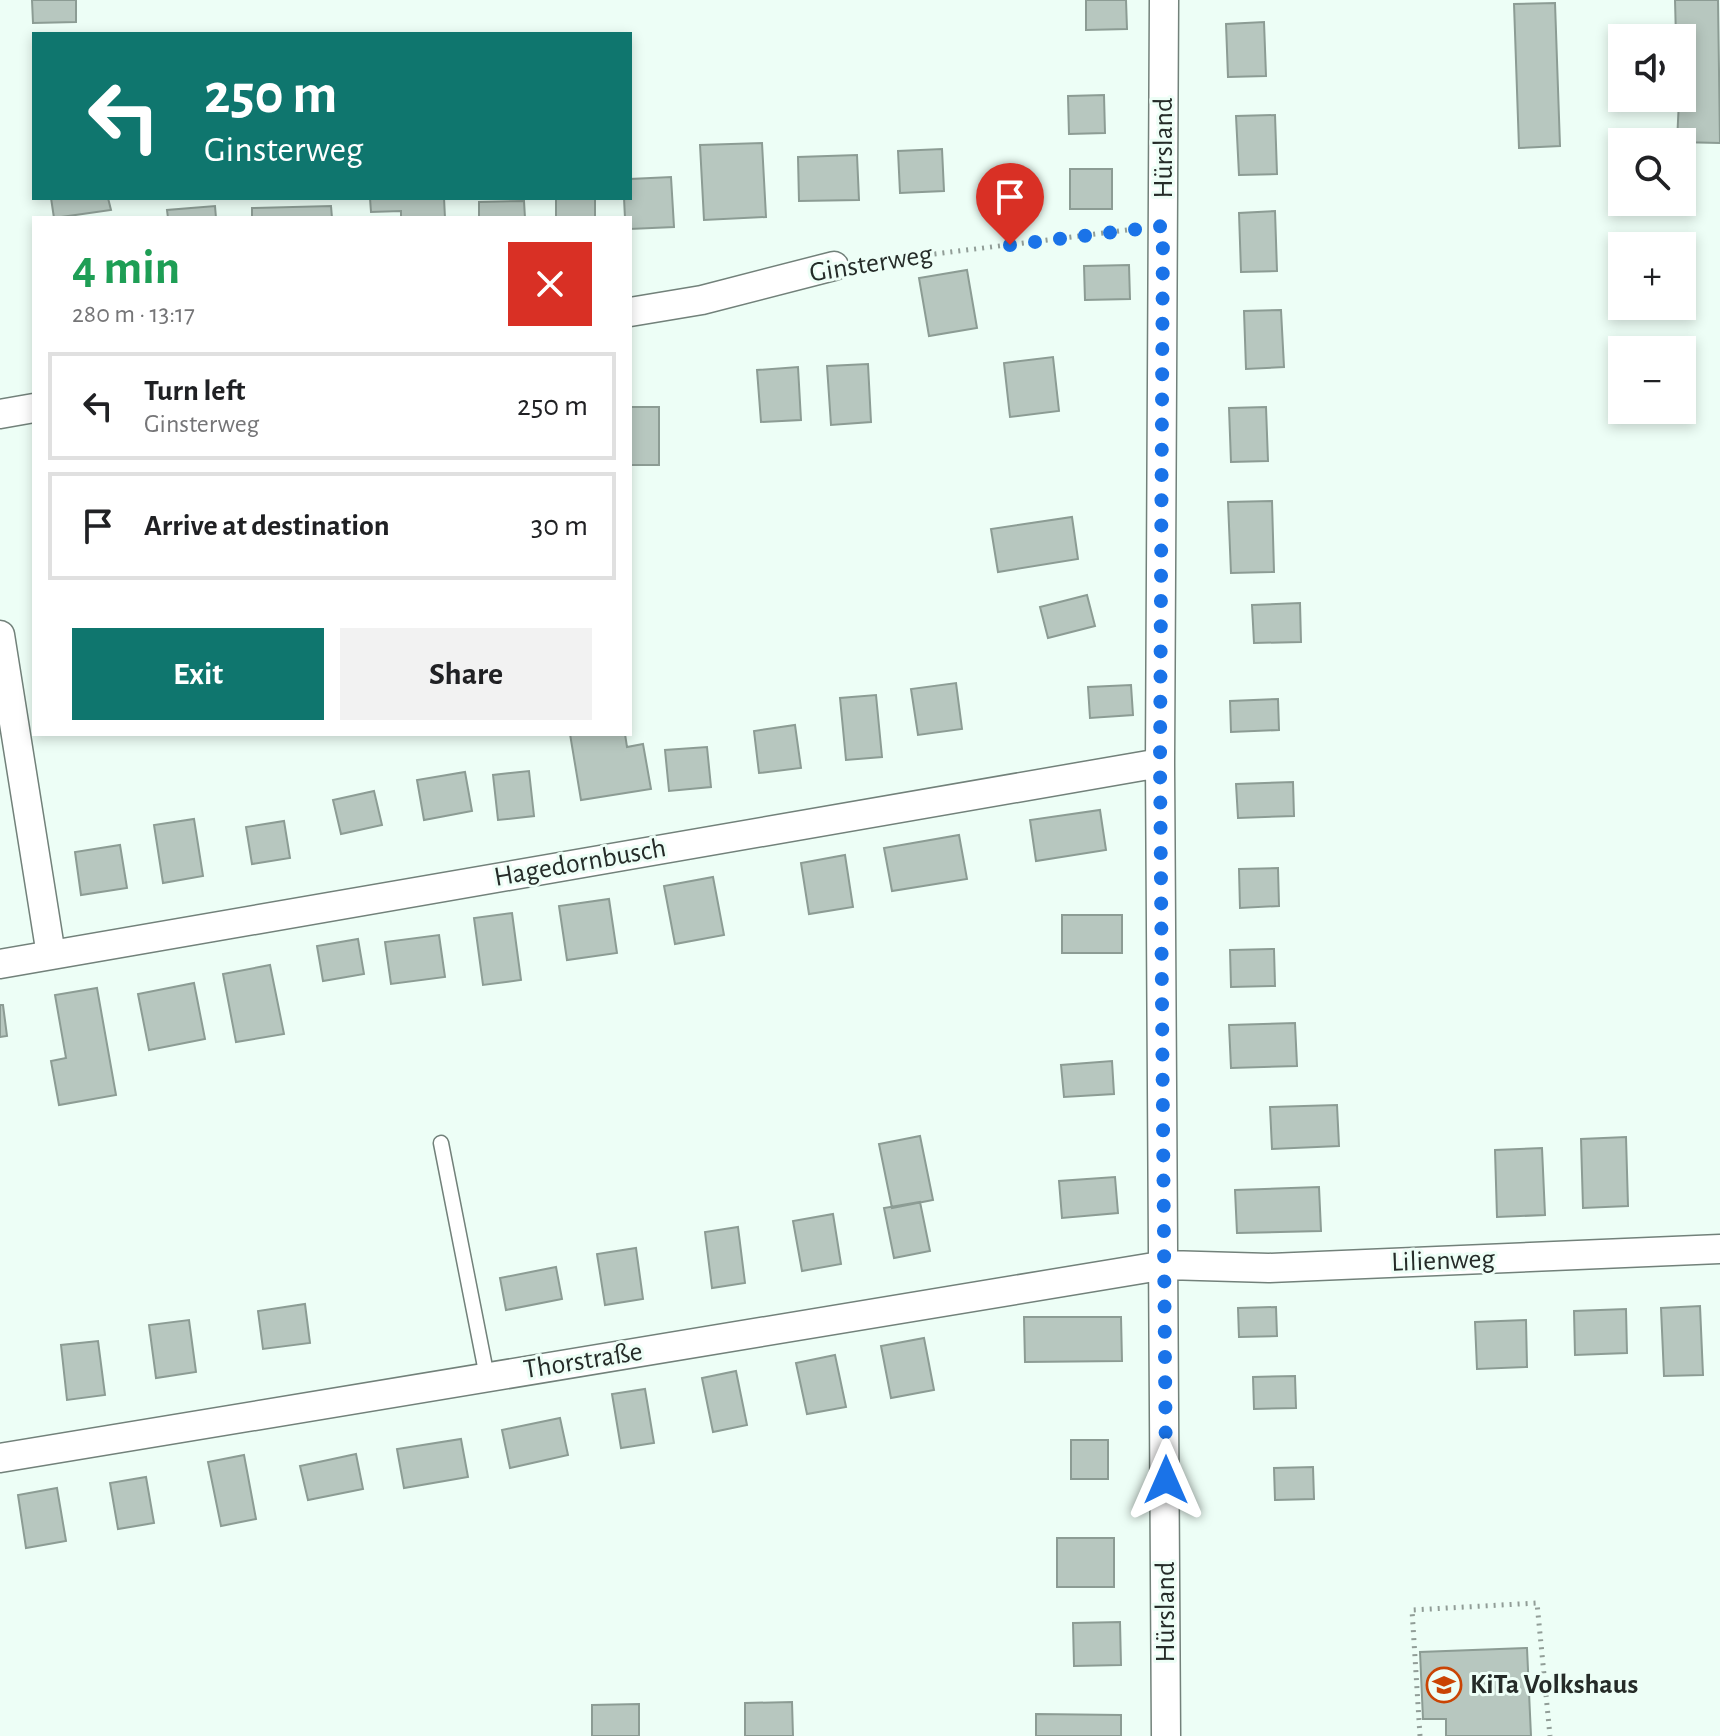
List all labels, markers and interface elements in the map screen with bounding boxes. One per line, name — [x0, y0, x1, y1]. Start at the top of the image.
map controls — [1608, 24, 1696, 424]
button: sound — [1608, 24, 1696, 112]
icon: left — [72, 64, 176, 168]
text: 250 m — [204, 67, 337, 123]
street label: Hürsland — [1150, 98, 1178, 198]
button: search — [1608, 128, 1696, 216]
text: Ginsterweg — [204, 132, 363, 168]
pin — [976, 163, 1044, 245]
icon: arrive — [988, 175, 1032, 219]
button: + — [1608, 232, 1696, 320]
street label: Ginsterweg — [808, 240, 935, 288]
button: close — [508, 242, 592, 326]
text: 4 min — [72, 245, 180, 293]
text: 280 m · 13:17 — [72, 301, 195, 327]
button: − — [1608, 336, 1696, 424]
text: Turn left — [144, 376, 245, 406]
icon: left — [76, 384, 120, 428]
text: 250 m — [517, 391, 588, 421]
text: Ginsterweg — [144, 411, 259, 437]
icon: arrive — [76, 504, 120, 548]
text: Arrive at destination — [144, 511, 390, 541]
text: 30 m — [531, 511, 588, 541]
button: Exit — [72, 628, 324, 720]
button: Share — [340, 628, 592, 720]
street label: Hagedornbusch — [492, 834, 668, 892]
street label: Lilienweg — [1391, 1245, 1496, 1277]
street label: Thorstraße — [522, 1338, 644, 1384]
position arrow — [1124, 1438, 1208, 1522]
street label: Hürsland — [1152, 1562, 1180, 1662]
school or university icon: KiTa Volkshaus — [1425, 1666, 1463, 1704]
place label: KiTa Volkshaus — [1470, 1671, 1638, 1699]

